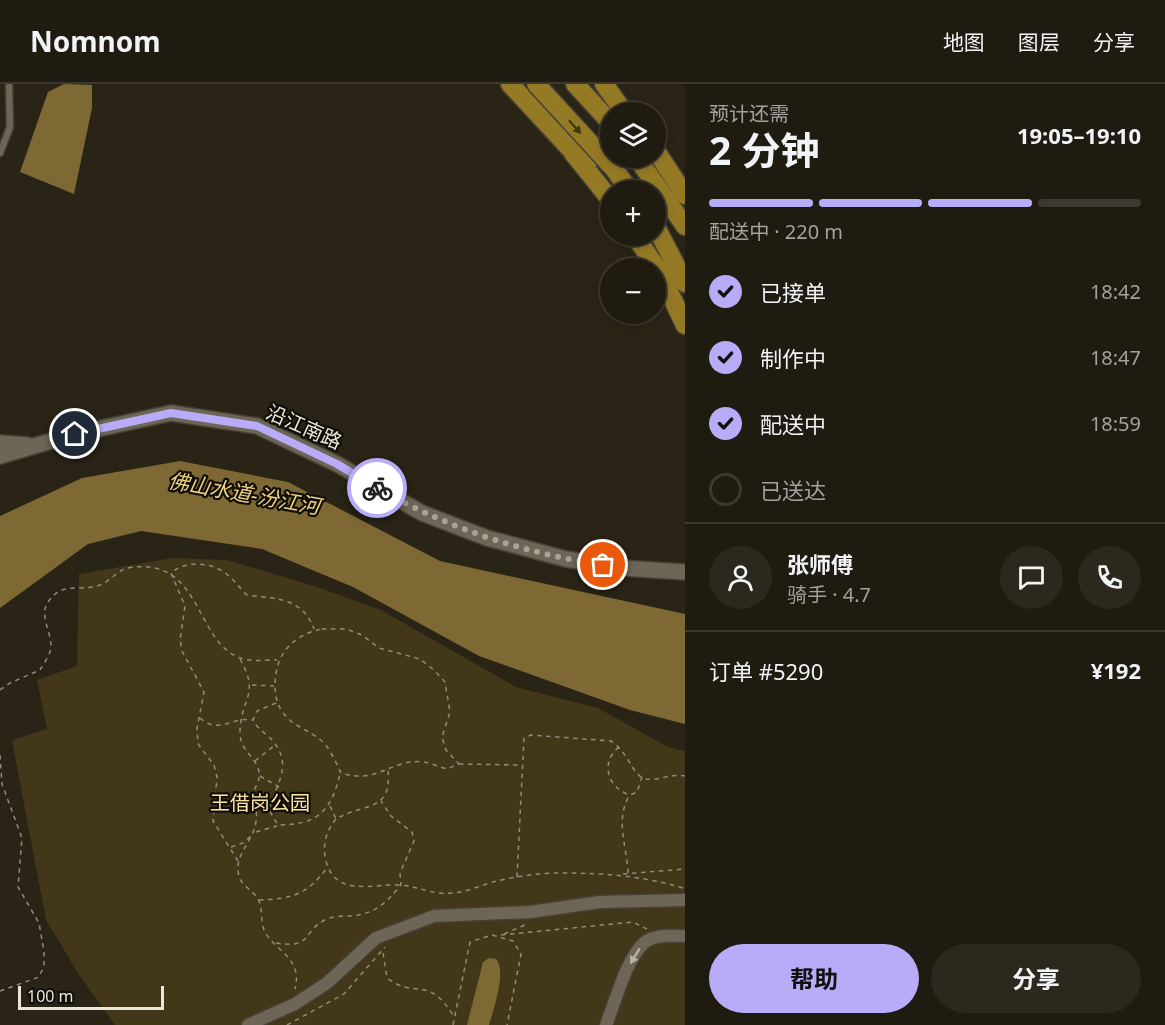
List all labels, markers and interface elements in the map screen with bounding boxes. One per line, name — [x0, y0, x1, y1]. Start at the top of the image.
text: Nomnom — [30, 22, 161, 60]
text: 地图 — [943, 28, 985, 56]
text: 图层 — [1018, 28, 1060, 56]
text: 分享 — [1093, 28, 1135, 56]
text: 预计还需 — [709, 100, 789, 127]
map controls — [600, 102, 666, 324]
button: layers — [600, 102, 666, 168]
one-way arrow — [568, 119, 581, 134]
text: 19:05–19:10 — [1017, 120, 1141, 150]
text: 2 分钟 — [709, 123, 819, 176]
button: + — [600, 180, 666, 246]
text: 配送中 · 220 m — [709, 218, 843, 245]
button: − — [600, 258, 666, 324]
icon: check — [709, 275, 742, 308]
text: 已接单 — [760, 277, 826, 307]
text: 18:42 — [1090, 278, 1141, 305]
icon: check — [709, 341, 742, 374]
text: 制作中 — [760, 343, 826, 373]
text: 18:47 — [1090, 344, 1141, 371]
street label: 沿江南路 — [262, 398, 346, 455]
icon: check — [709, 407, 742, 440]
pin — [49, 408, 100, 459]
text: 配送中 — [760, 409, 826, 439]
text: 18:59 — [1090, 410, 1141, 437]
icon: home — [58, 417, 91, 450]
courier — [347, 458, 407, 518]
water label: 佛山水道-汾江河 — [166, 466, 326, 521]
icon: bike — [361, 472, 394, 505]
text: 已送达 — [760, 475, 826, 505]
pin — [577, 539, 628, 590]
button: person — [709, 546, 772, 609]
button: chat — [1000, 546, 1063, 609]
button: phone — [1078, 546, 1141, 609]
icon: bag — [586, 548, 619, 581]
text: 张师傅 — [787, 549, 853, 579]
text: 骑手 · 4.7 — [787, 581, 871, 608]
text: ¥192 — [1091, 655, 1141, 685]
text: 订单 #5290 — [709, 656, 823, 686]
park label: 王借岗公园 — [210, 789, 310, 816]
button: 帮助 — [709, 944, 919, 1013]
button: 分享 — [931, 944, 1141, 1013]
one-way arrow — [630, 948, 641, 964]
scale bar — [18, 983, 164, 1010]
text: 100 m — [27, 985, 74, 1007]

